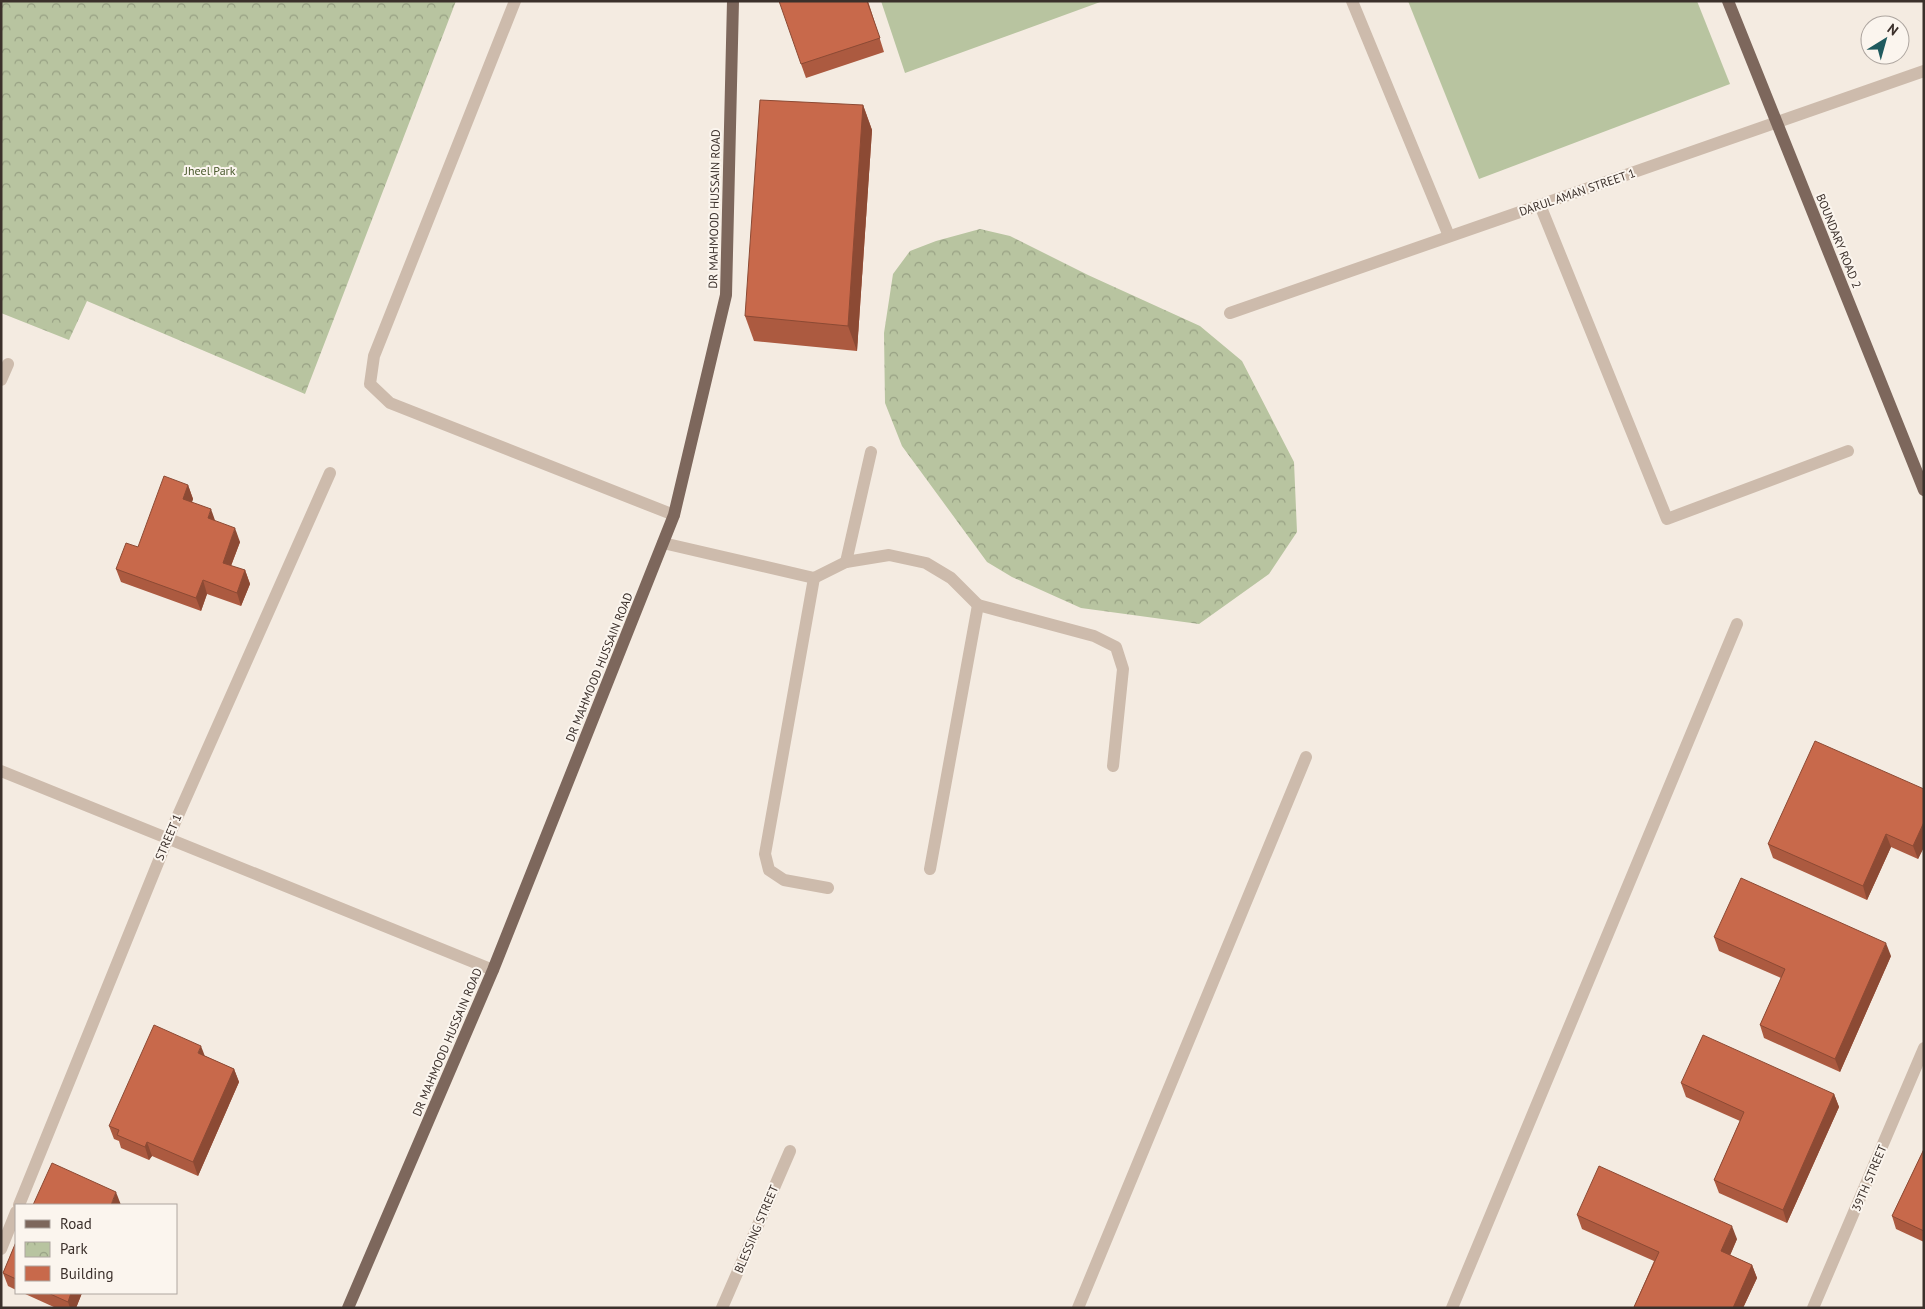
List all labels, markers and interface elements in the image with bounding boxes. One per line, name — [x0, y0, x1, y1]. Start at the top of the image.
north arrow — [1860, 15, 1910, 65]
text: N — [1884, 20, 1902, 40]
street label: DR MAHMOOD HUSSAIN ROAD — [705, 129, 723, 289]
park label: Jheel Park — [184, 163, 236, 178]
street label: DARUL AMAN STREET 1 — [1517, 165, 1637, 219]
street label: BOUNDARY ROAD 2 — [1813, 191, 1865, 291]
street label: DR MAHMOOD HUSSAIN ROAD — [562, 590, 636, 744]
street label: STREET 1 — [152, 812, 184, 862]
street label: DR MAHMOOD HUSSAIN ROAD — [409, 966, 485, 1118]
street label: 39TH STREET — [1848, 1142, 1890, 1213]
street label: BLESSING STREET — [731, 1182, 781, 1275]
legend — [15, 1204, 178, 1294]
text: Road — [60, 1214, 92, 1233]
text: Park — [60, 1239, 88, 1258]
text: Building — [60, 1264, 114, 1283]

